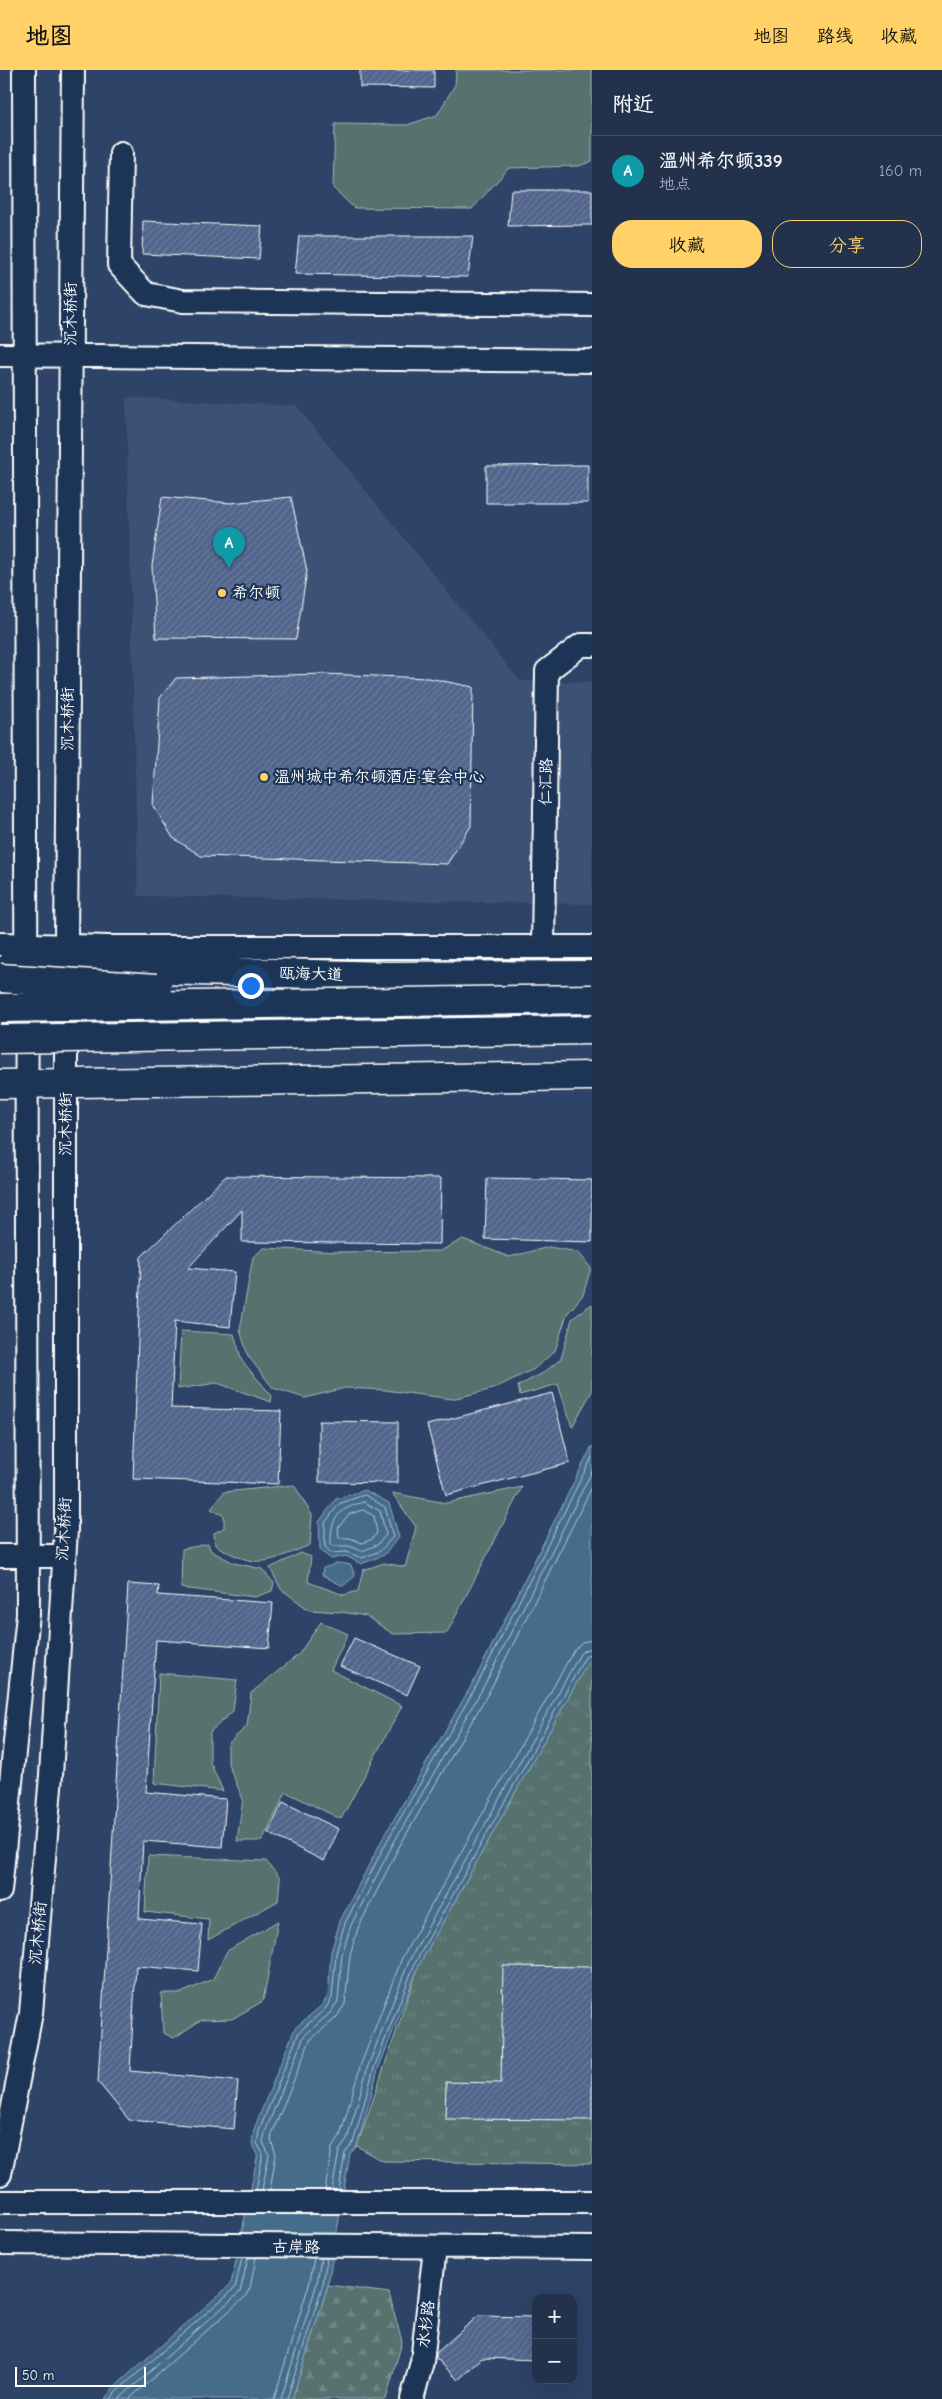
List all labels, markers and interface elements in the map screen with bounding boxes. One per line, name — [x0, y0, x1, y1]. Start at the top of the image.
text: 地图 — [25, 22, 73, 50]
text: 地图 — [753, 26, 789, 47]
text: 路线 — [817, 26, 853, 47]
text: 收藏 — [881, 26, 917, 47]
text: 附近 — [612, 92, 654, 116]
text: 温州希尔顿339 — [659, 150, 783, 172]
text: A — [624, 162, 632, 180]
text: 160 m — [879, 162, 922, 180]
text: 地点 — [659, 175, 691, 193]
button: 收藏 — [612, 220, 762, 268]
button: 分享 — [772, 220, 922, 268]
street label: 沉木桥街 — [62, 282, 80, 346]
pin: A — [213, 527, 245, 568]
place label: 希尔顿 — [232, 584, 280, 602]
marker: 希尔顿 — [216, 587, 228, 599]
street label: 沉木桥街 — [59, 687, 77, 751]
street label: 仁汇路 — [537, 758, 555, 806]
place label: 温州城中希尔顿酒店·宴会中心 — [274, 768, 485, 786]
marker: 温州城中希尔顿酒店·宴会中心 — [258, 771, 270, 783]
street label: 瓯海大道 — [279, 964, 343, 984]
your location — [238, 973, 264, 999]
street label: 沉木桥街 — [57, 1092, 75, 1156]
street label: 沉木桥街 — [53, 1497, 75, 1561]
street label: 沉木桥街 — [26, 1900, 50, 1966]
street label: 古岸路 — [272, 2238, 320, 2256]
map controls — [532, 2294, 577, 2384]
button: + — [532, 2294, 577, 2339]
street label: 水杉路 — [414, 2299, 438, 2349]
button: − — [532, 2339, 577, 2384]
scale bar — [15, 2364, 146, 2387]
text: 50 m — [22, 2367, 54, 2384]

